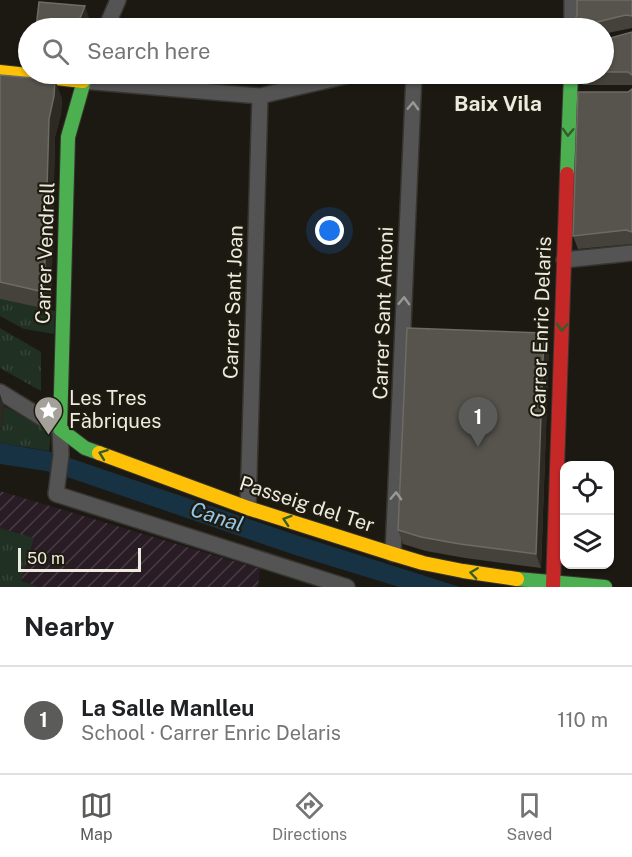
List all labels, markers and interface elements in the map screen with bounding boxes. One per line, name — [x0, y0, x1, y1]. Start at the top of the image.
search box — [18, 18, 614, 84]
icon: search — [39, 35, 72, 68]
text: Search here — [87, 38, 211, 64]
district label: Baix Vila — [454, 91, 542, 116]
one-way arrow — [406, 102, 419, 111]
one-way arrow — [562, 127, 574, 136]
street label: Carrer Vendrell — [31, 182, 59, 324]
your location — [315, 216, 344, 245]
street label: Carrer Sant Joan — [218, 225, 248, 379]
street label: Carrer Sant Antoni — [368, 226, 398, 400]
street label: Carrer Enric Delaris — [526, 236, 556, 418]
one-way arrow — [398, 297, 411, 306]
one-way arrow — [555, 322, 568, 331]
place label: Les Tres Fàbriques — [69, 386, 161, 433]
place icon: Les Tres Fàbriques — [32, 394, 64, 436]
pin: 1 — [458, 398, 498, 447]
one-way arrow — [99, 449, 109, 462]
map controls — [560, 461, 614, 569]
button: locate — [560, 461, 614, 515]
street label: Passeig del Ter — [236, 471, 378, 537]
one-way arrow — [389, 491, 402, 500]
water label: Canal — [188, 496, 247, 537]
one-way arrow — [282, 515, 293, 528]
button: layers — [560, 515, 614, 569]
scale bar — [18, 545, 141, 572]
text: 50 m — [27, 549, 65, 568]
one-way arrow — [470, 567, 479, 579]
text: Nearby — [24, 611, 114, 642]
text: La Salle Manlleu — [81, 695, 254, 721]
text: 1 — [39, 708, 48, 732]
text: 110 m — [557, 708, 608, 732]
text: School · Carrer Enric Delaris — [81, 721, 341, 745]
tab: Map — [80, 789, 113, 844]
tab: Directions — [272, 789, 347, 844]
tab: Saved — [507, 789, 552, 844]

